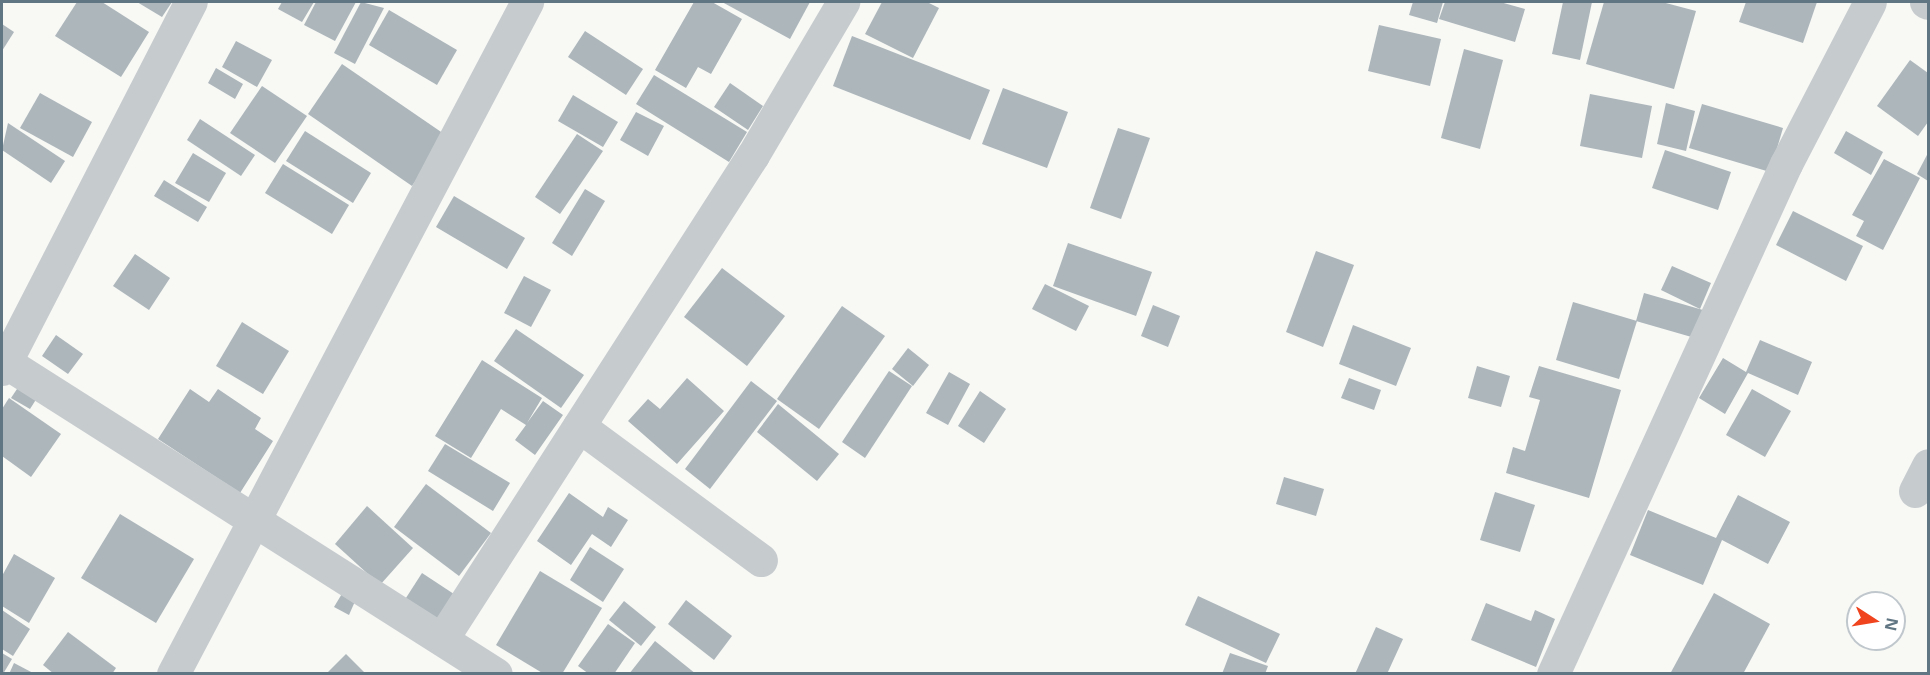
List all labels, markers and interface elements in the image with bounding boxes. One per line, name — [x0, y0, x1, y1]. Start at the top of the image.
north arrow — [1846, 591, 1906, 651]
text: N — [1880, 616, 1904, 633]

